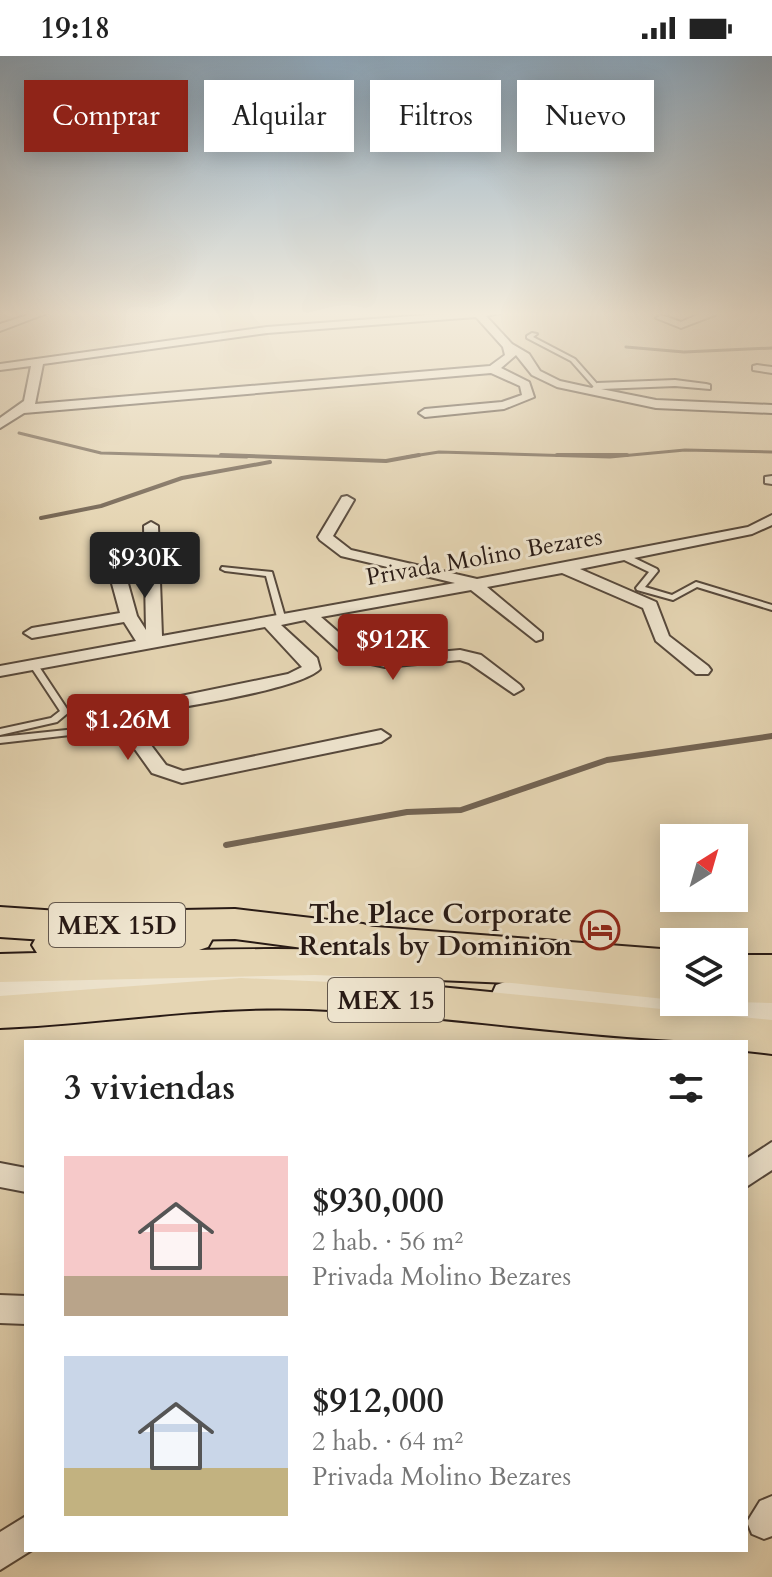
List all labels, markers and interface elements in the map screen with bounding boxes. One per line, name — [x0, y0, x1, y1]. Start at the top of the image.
text: 19:18 — [40, 8, 110, 49]
chip: Comprar — [24, 80, 188, 152]
chip: Alquilar — [204, 80, 354, 152]
chip: Filtros — [370, 80, 501, 152]
chip: Nuevo — [517, 80, 654, 152]
street label: Privada Molino Bezares — [363, 520, 605, 594]
pin: $930K — [89, 532, 201, 600]
text: $930K — [108, 540, 182, 575]
pin: $912K — [337, 614, 449, 682]
text: $912K — [356, 622, 430, 657]
pin: $1.26M — [63, 694, 193, 762]
text: $1.26M — [85, 702, 171, 737]
north arrow — [660, 824, 748, 912]
map controls — [660, 824, 748, 1016]
place label: The Place Corporate Rentals by Dominion — [299, 895, 572, 965]
road number: MEX 15D — [49, 903, 185, 947]
hotel icon: The Place Corporate Rentals by Dominion — [579, 909, 621, 951]
button: layers — [660, 928, 748, 1016]
road number: MEX 15 — [328, 978, 444, 1022]
text: 3 viviendas — [64, 1065, 235, 1111]
icon: filters — [664, 1066, 708, 1110]
text: $930,000 — [312, 1178, 444, 1224]
icon: home — [128, 1188, 224, 1284]
text: 2 hab. · 56 m² — [312, 1224, 463, 1259]
text: Privada Molino Bezares — [312, 1259, 571, 1294]
text: $912,000 — [312, 1378, 444, 1424]
icon: home — [128, 1388, 224, 1484]
text: 2 hab. · 64 m² — [312, 1424, 463, 1459]
text: Privada Molino Bezares — [312, 1459, 571, 1494]

